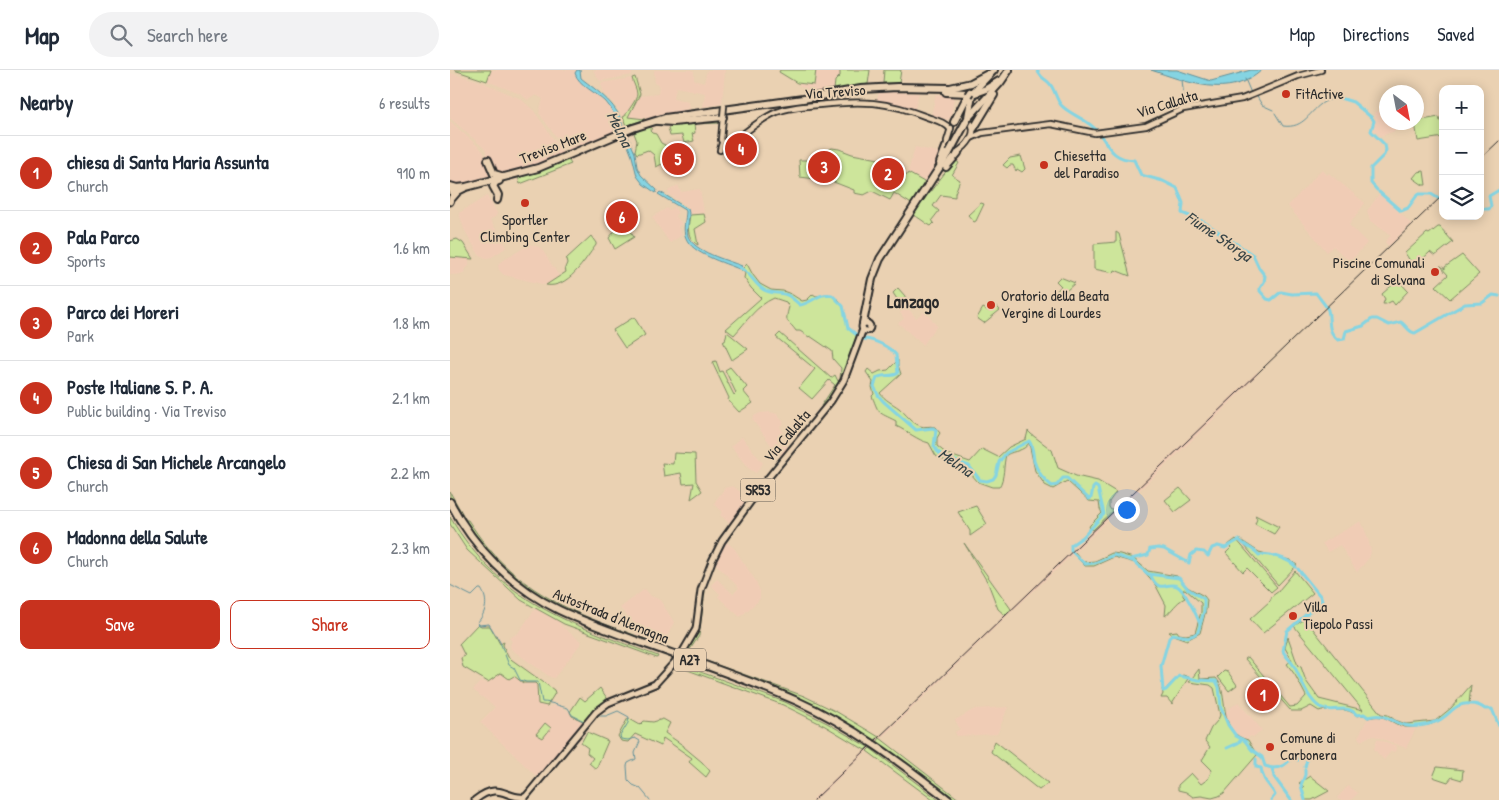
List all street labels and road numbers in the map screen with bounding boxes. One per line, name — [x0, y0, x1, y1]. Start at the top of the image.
street label: Via Treviso — [804, 79, 866, 104]
street label: Via Callalta — [1134, 84, 1200, 123]
street label: Treviso Mare — [516, 124, 589, 169]
street label: Via Callalta — [758, 405, 815, 466]
road number: SR53 — [740, 478, 776, 502]
street label: Autostrada d'Alemagna — [550, 583, 672, 648]
road number: A27 — [674, 648, 706, 672]

